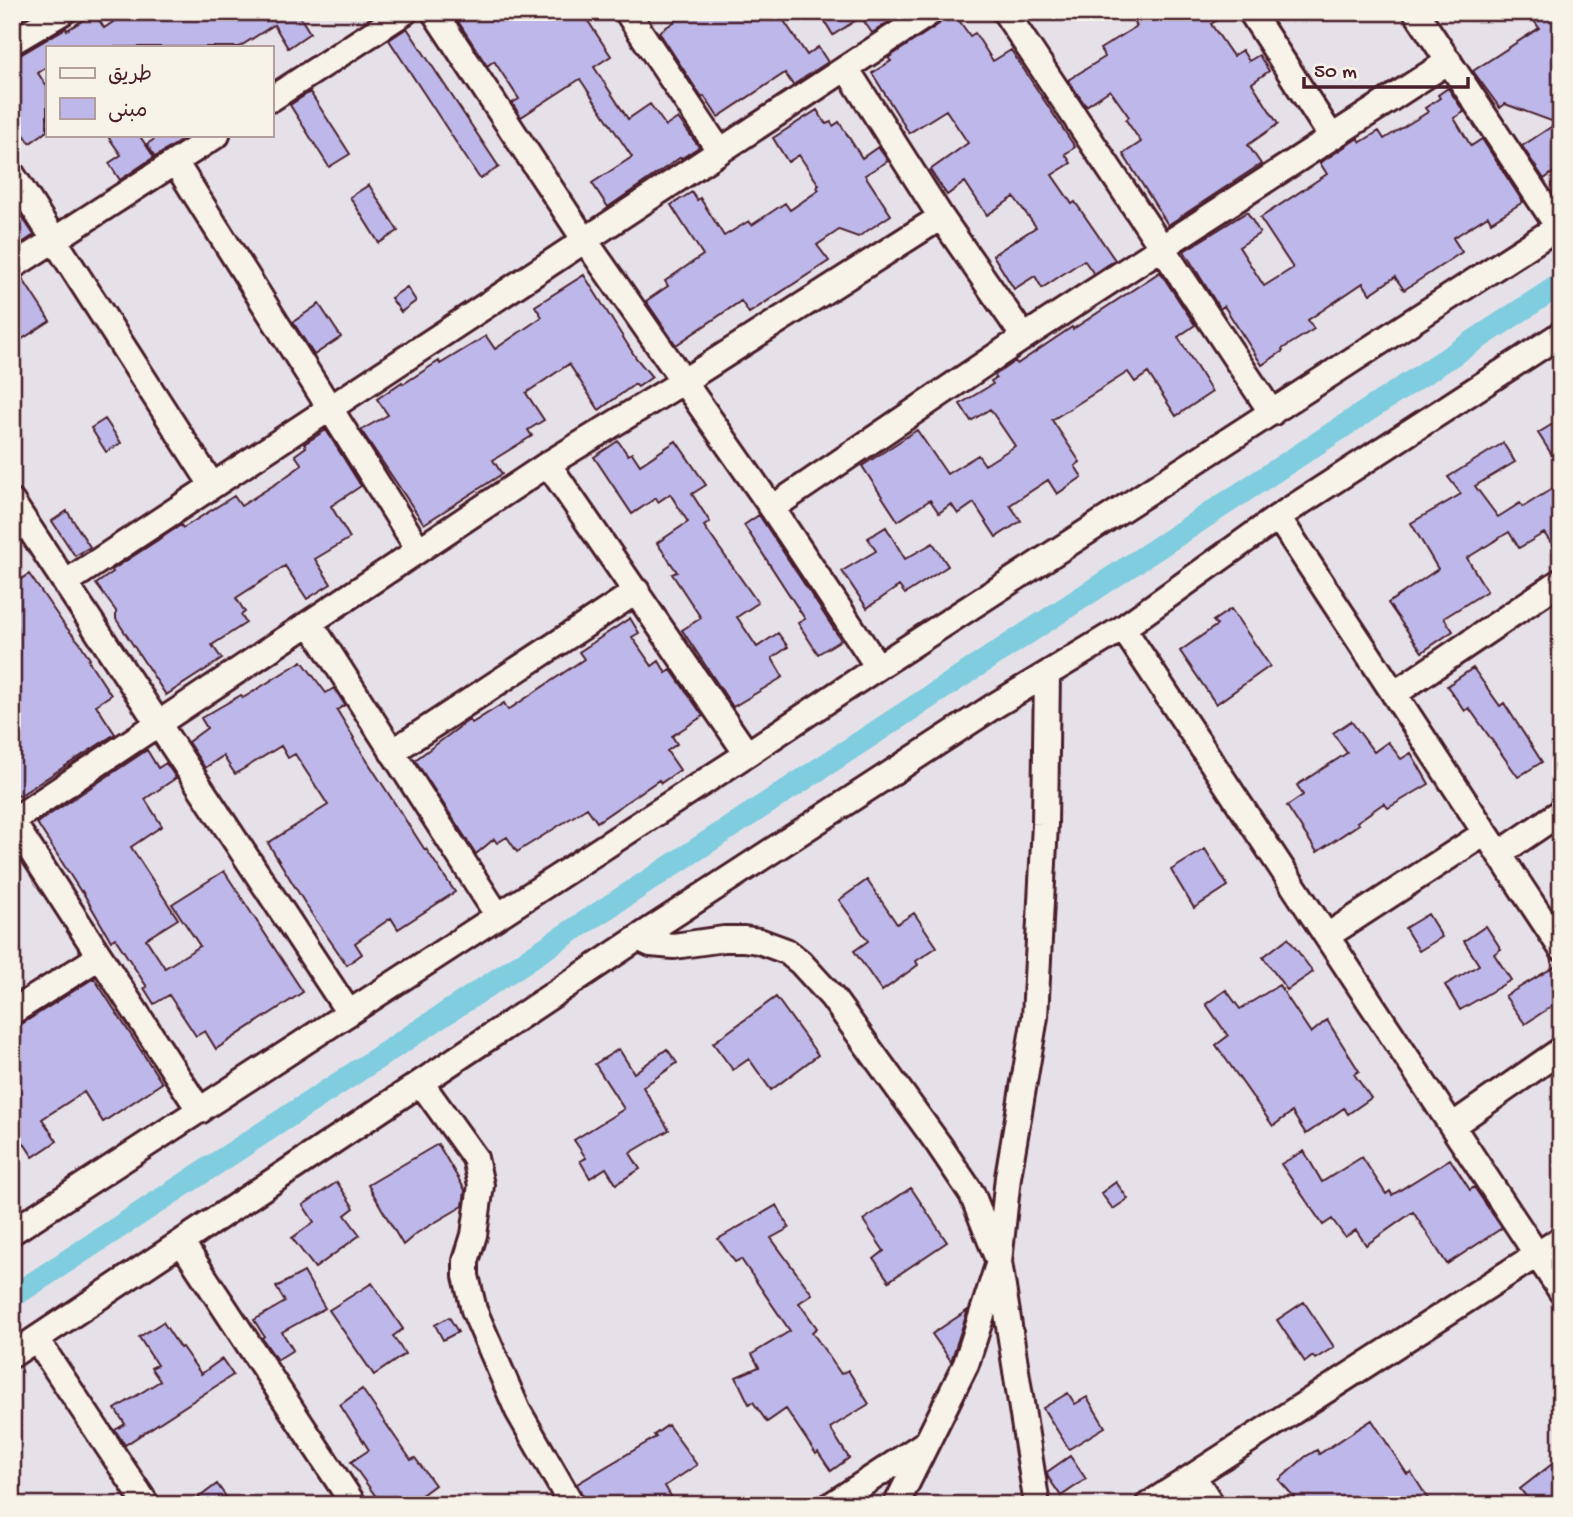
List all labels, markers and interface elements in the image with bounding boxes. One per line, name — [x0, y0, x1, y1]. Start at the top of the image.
legend — [46, 46, 273, 136]
scale bar — [1304, 46, 1468, 90]
text: 50 m — [1314, 61, 1357, 86]
text: طريق — [108, 64, 152, 89]
text: مبنى — [108, 100, 147, 125]

